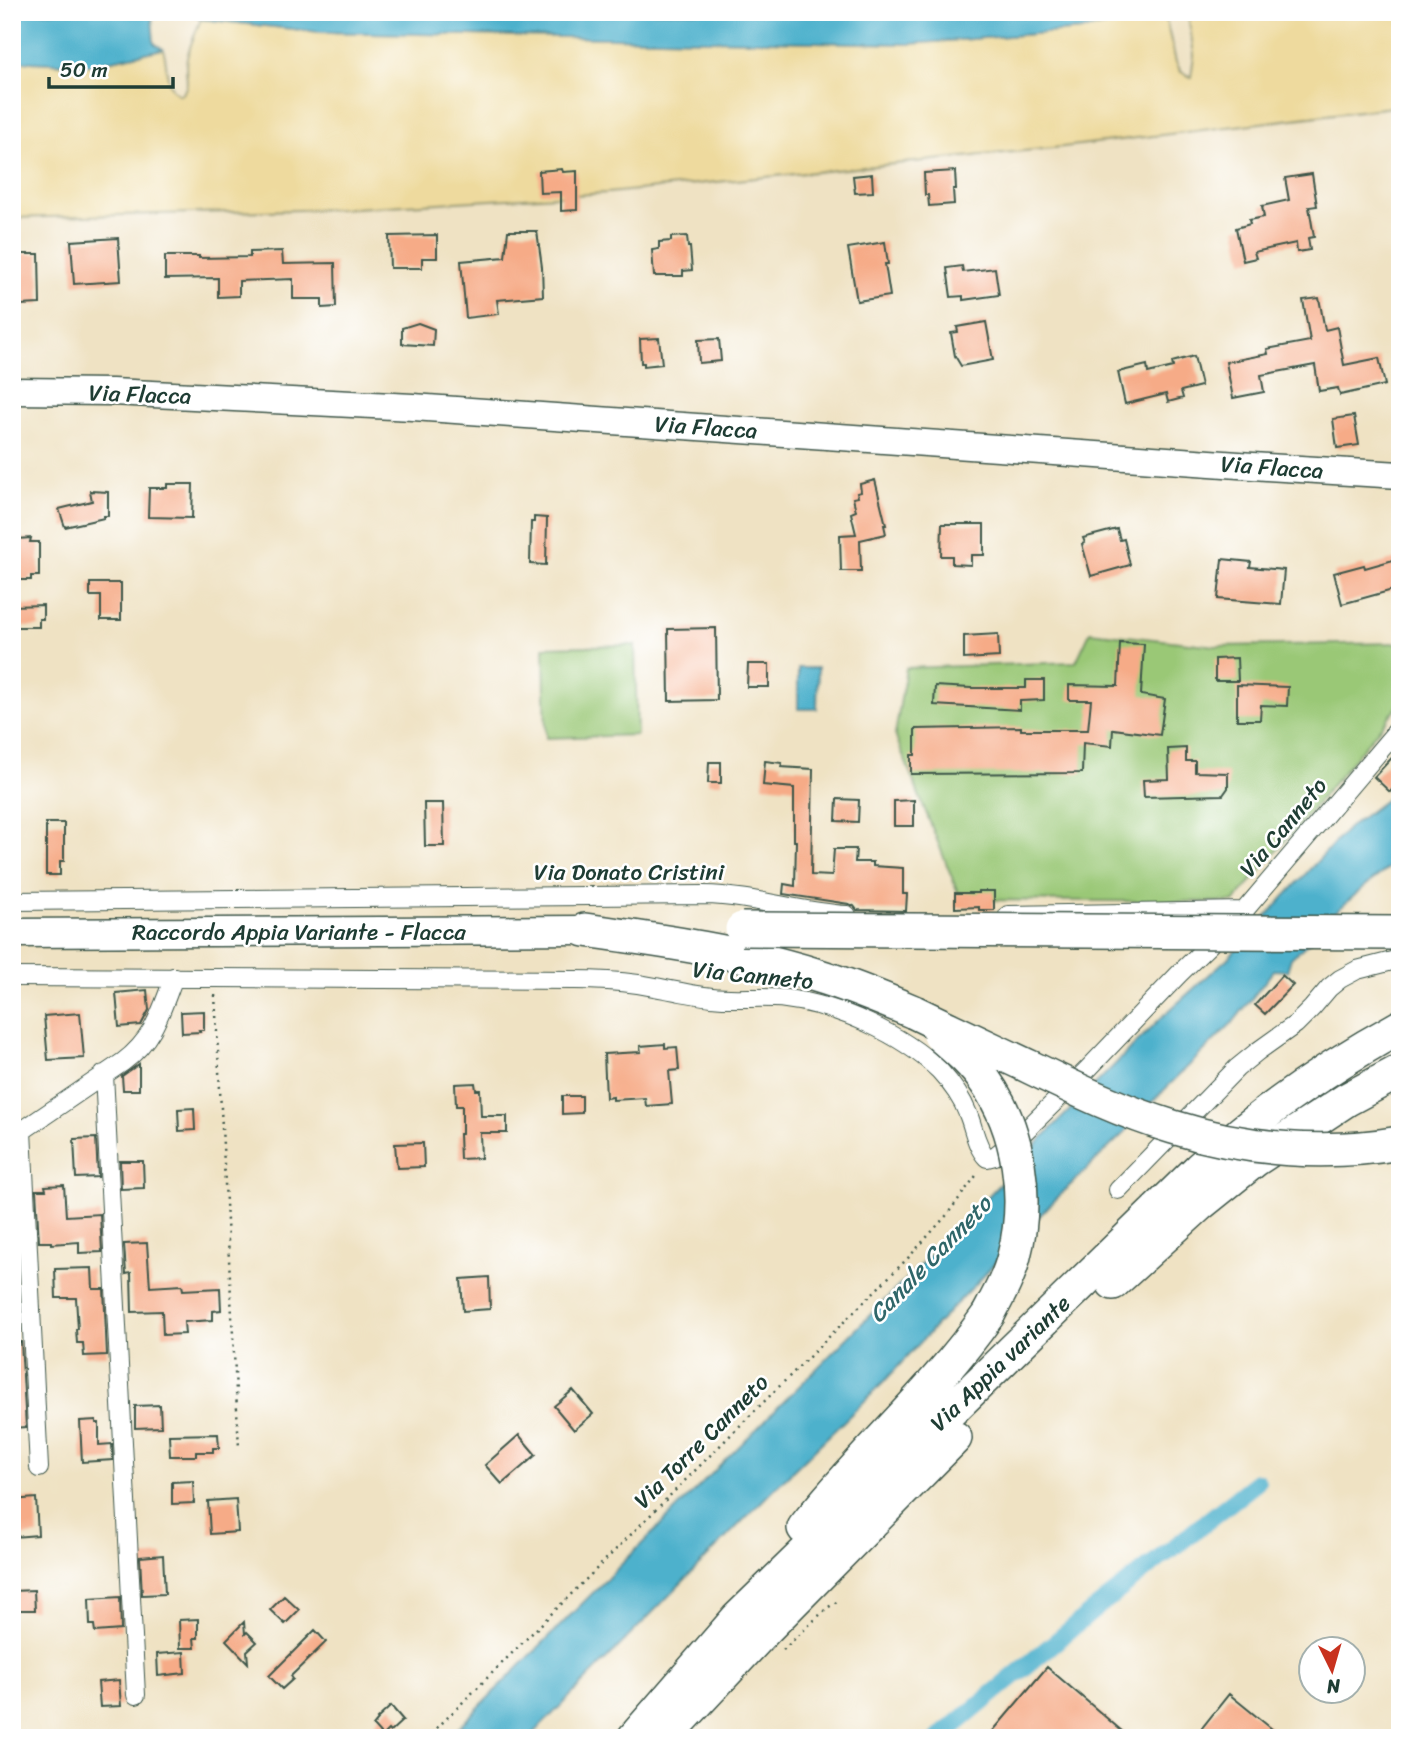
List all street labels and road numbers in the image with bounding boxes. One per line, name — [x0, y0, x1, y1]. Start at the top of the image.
street label: Via Flacca — [88, 372, 192, 417]
street label: Via Flacca — [653, 403, 759, 452]
street label: Via Flacca — [1219, 443, 1325, 492]
street label: Via Canneto — [1229, 768, 1338, 887]
street label: Via Donato Cristini — [534, 852, 725, 893]
street label: Raccordo Appia Variante - Flacca — [132, 912, 466, 953]
street label: Via Canneto — [691, 949, 816, 1002]
street label: Via Appia variante — [920, 1285, 1081, 1442]
street label: Via Torre Canneto — [624, 1363, 779, 1519]

